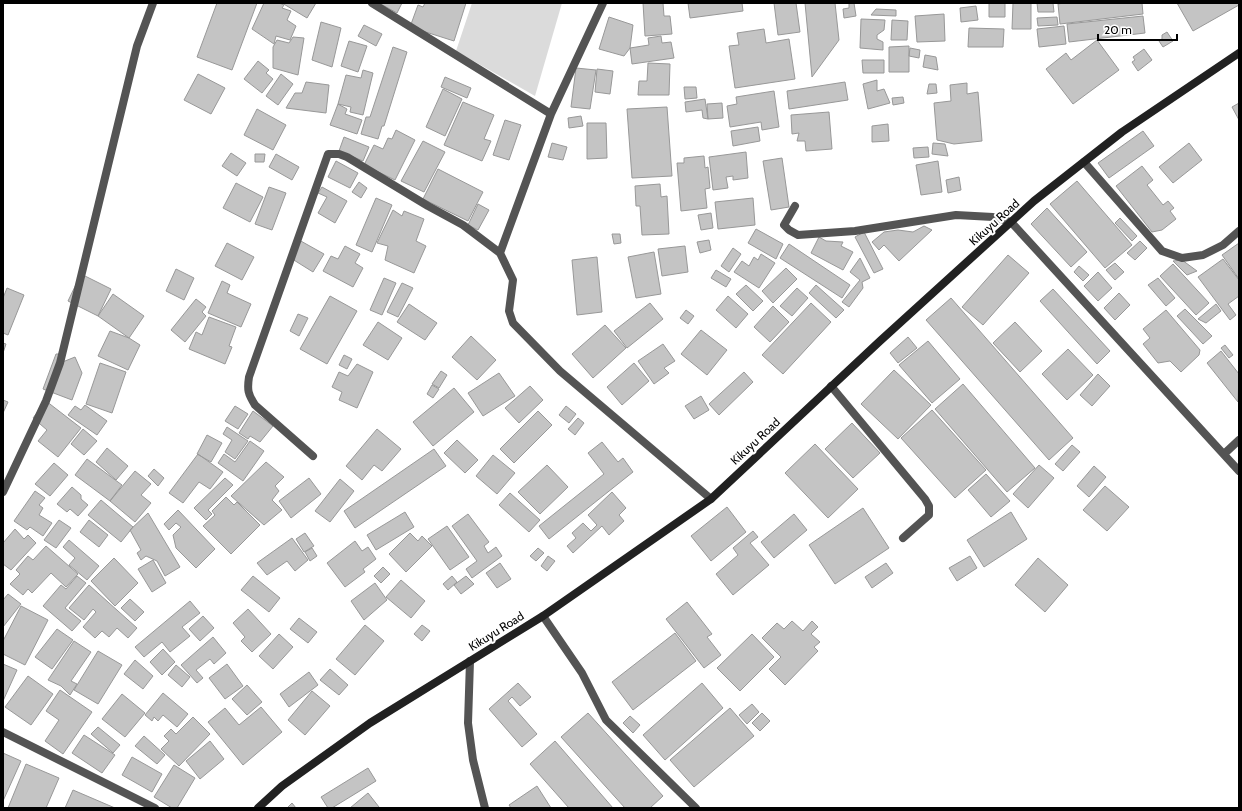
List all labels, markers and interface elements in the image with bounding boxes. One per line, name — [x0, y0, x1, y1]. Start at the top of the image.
scale bar — [1098, 16, 1177, 42]
text: 20 m — [1104, 22, 1132, 37]
street label: Kikuyu Road — [966, 196, 1022, 248]
street label: Kikuyu Road — [727, 414, 783, 468]
street label: Kikuyu Road — [466, 608, 526, 654]

